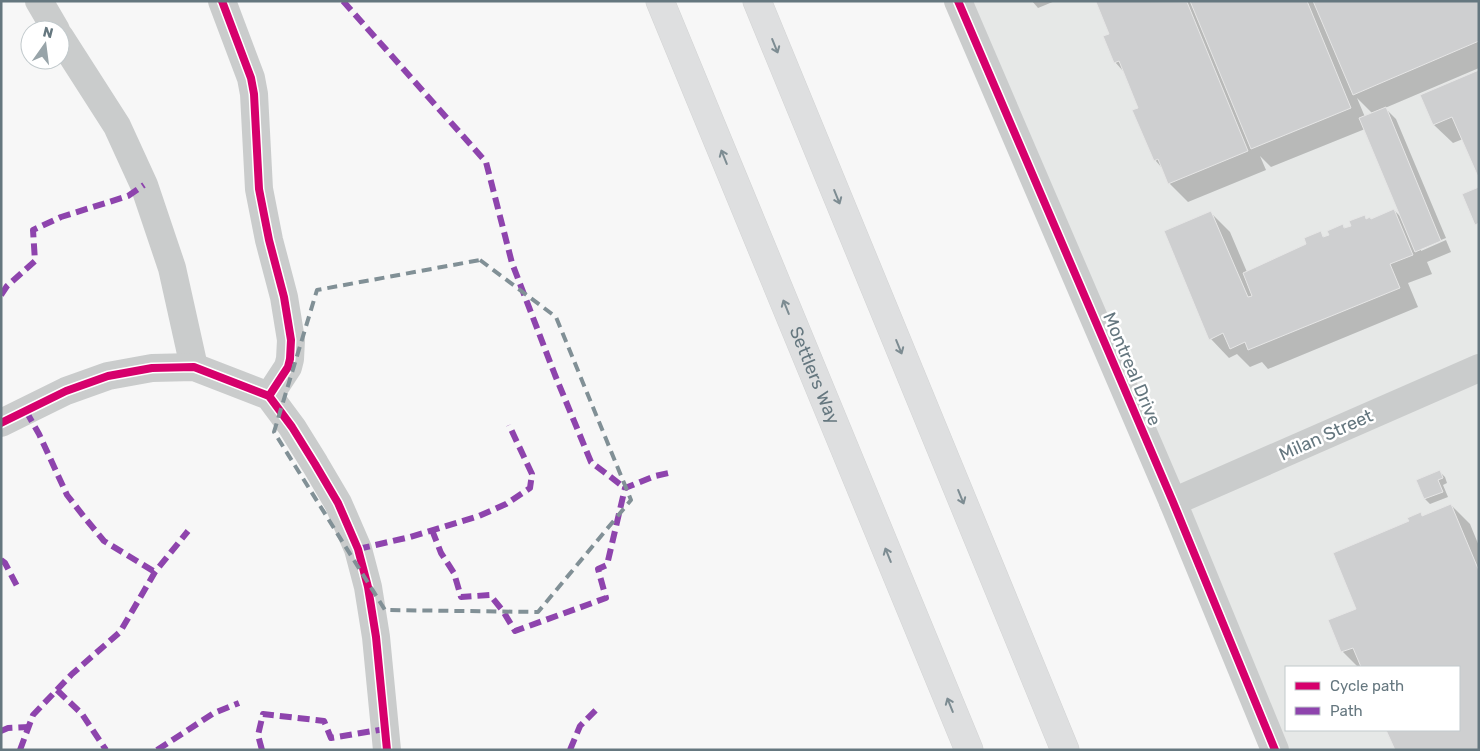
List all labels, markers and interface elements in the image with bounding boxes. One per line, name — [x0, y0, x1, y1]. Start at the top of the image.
north arrow — [20, 20, 70, 70]
text: N — [41, 23, 55, 42]
one-way arrow — [771, 38, 780, 53]
one-way arrow — [719, 150, 728, 165]
one-way arrow — [833, 188, 842, 204]
one-way arrow — [781, 300, 790, 315]
street label: Montreal Drive — [1098, 309, 1166, 429]
street label: Settlers Way — [785, 323, 844, 428]
one-way arrow — [895, 339, 904, 354]
street label: Milan Street — [1276, 405, 1376, 465]
one-way arrow — [956, 489, 966, 504]
one-way arrow — [883, 547, 892, 562]
legend — [1285, 666, 1460, 731]
text: Cycle path — [1330, 677, 1404, 695]
one-way arrow — [945, 698, 955, 713]
text: Path — [1330, 702, 1363, 720]

